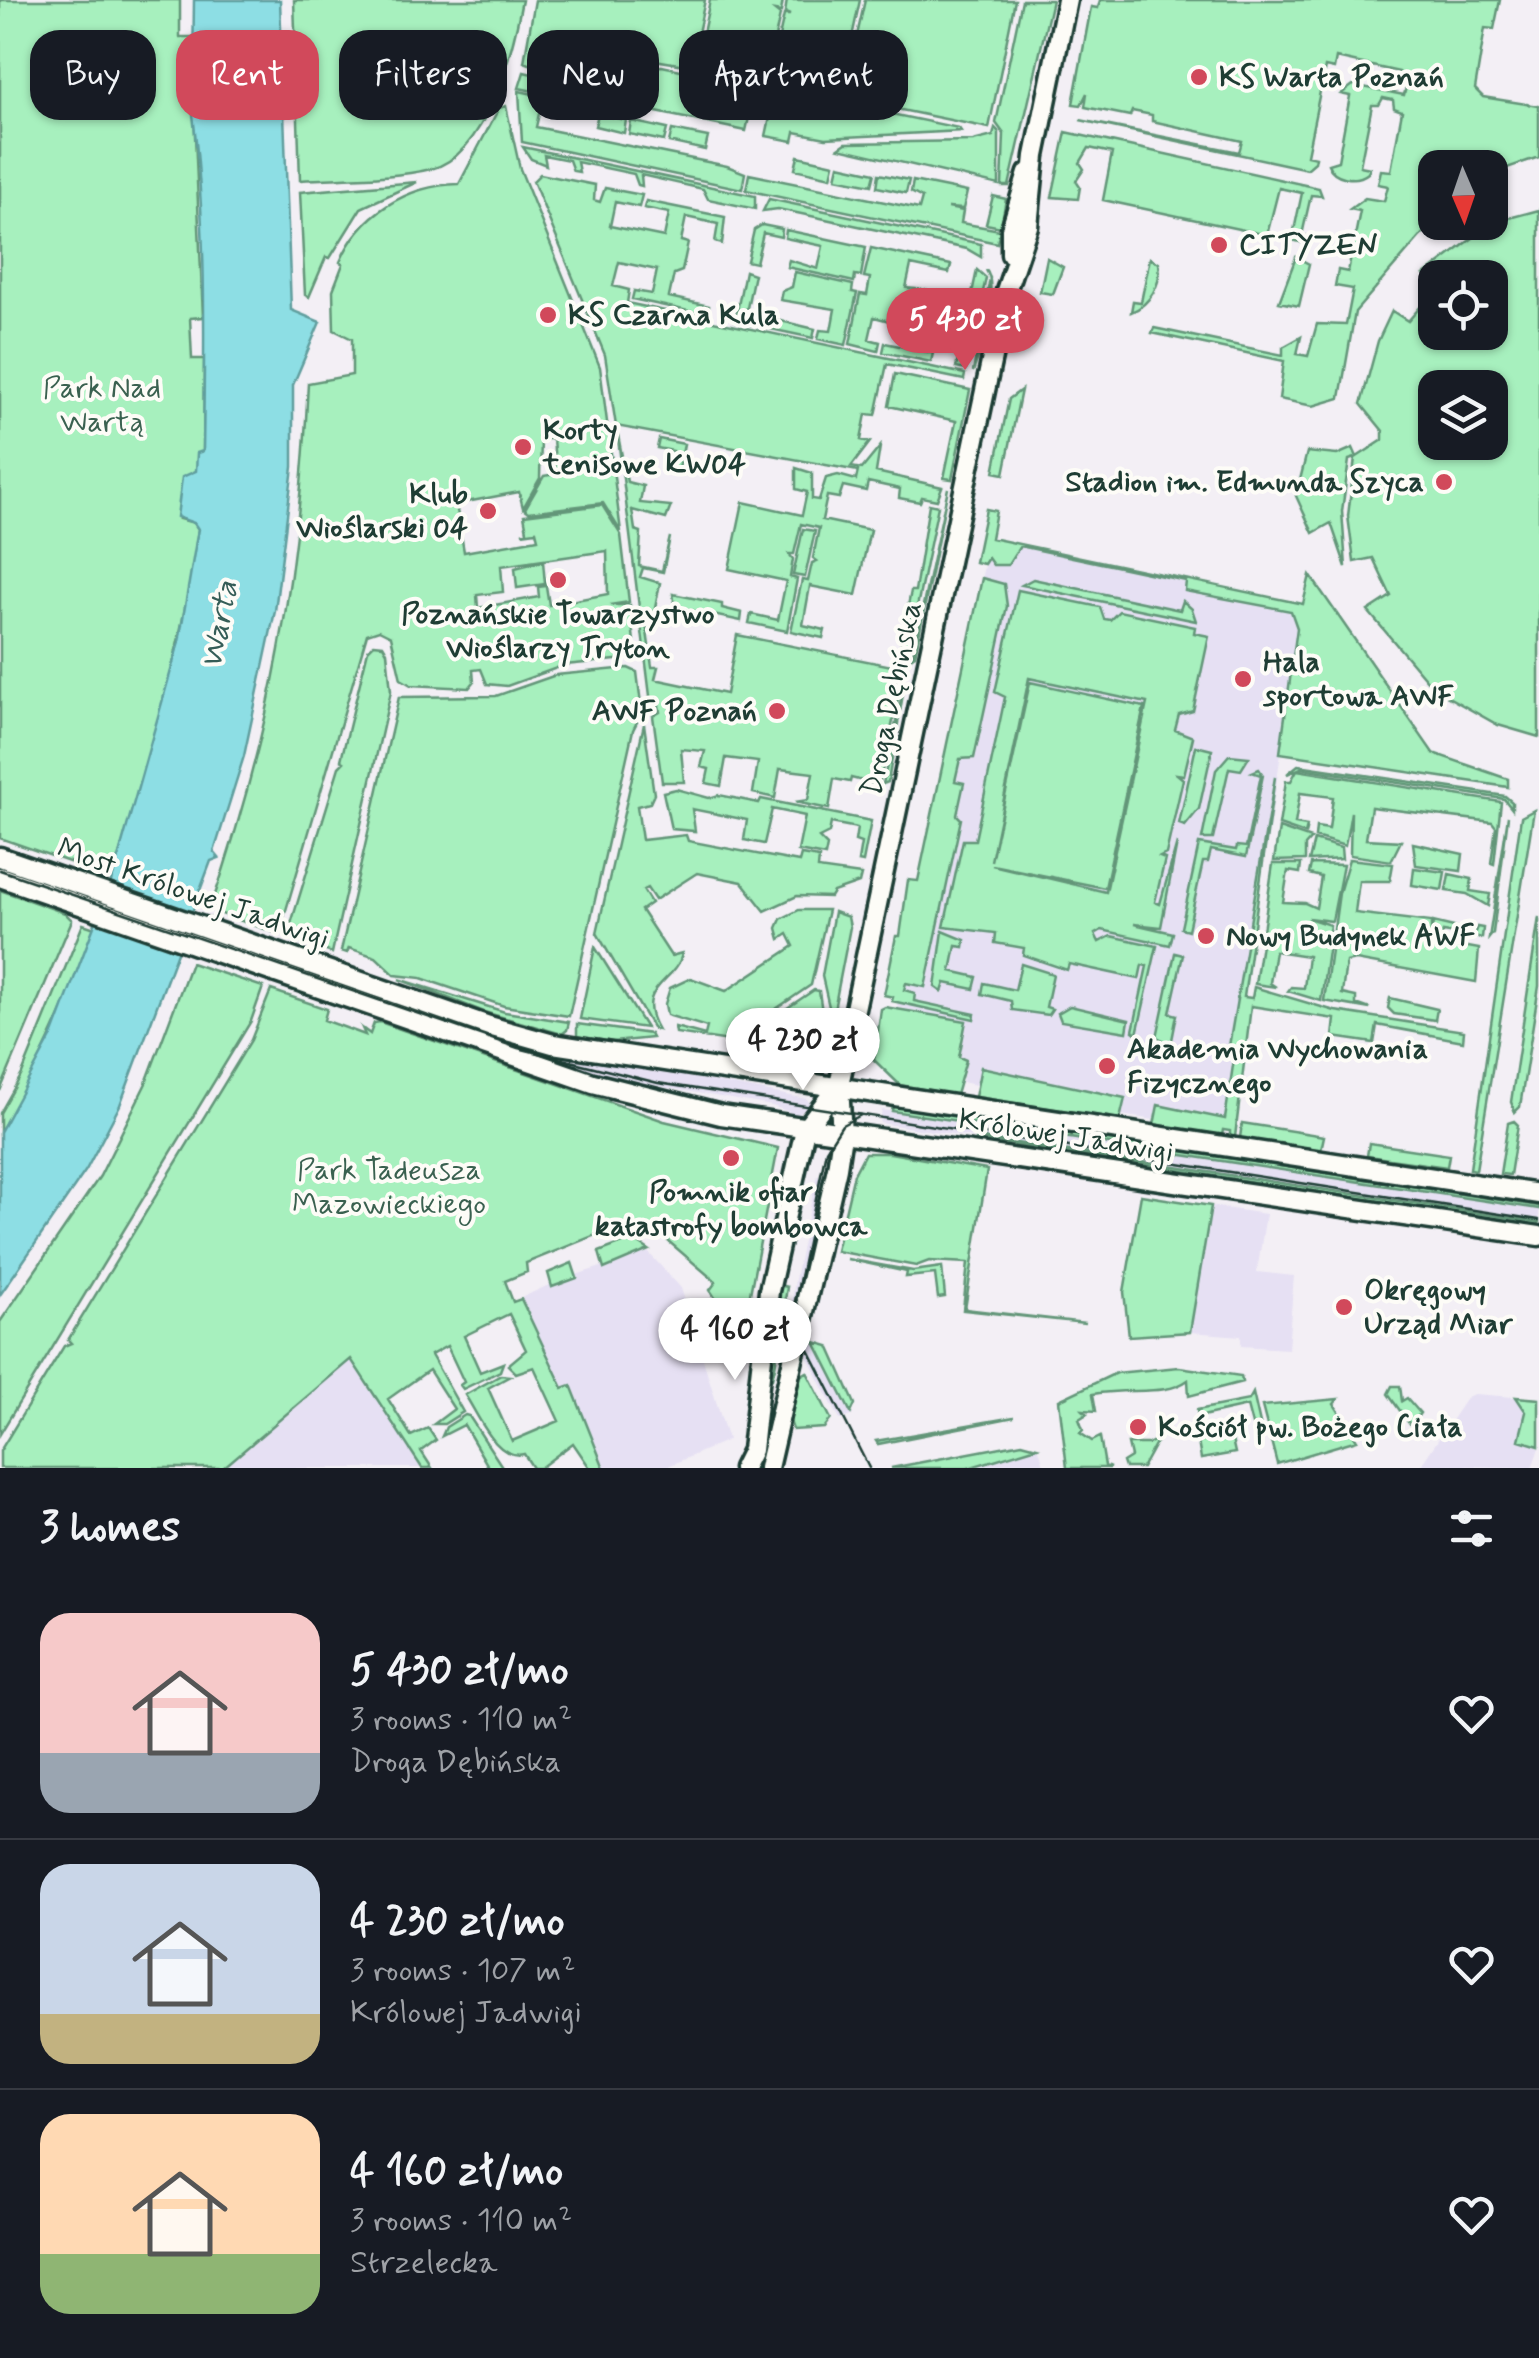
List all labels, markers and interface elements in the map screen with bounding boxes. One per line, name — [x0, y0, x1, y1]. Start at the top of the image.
chip: Buy — [30, 30, 156, 120]
chip: Rent — [176, 30, 319, 120]
chip: Filters — [339, 30, 507, 120]
chip: New — [527, 30, 659, 120]
chip: Apartment — [679, 30, 908, 120]
place label: KS Warta Poznań — [1219, 58, 1444, 97]
marker: KS Warta Poznań — [1188, 66, 1210, 88]
north arrow — [1418, 150, 1508, 240]
map controls — [1418, 150, 1508, 460]
place label: CITYZEN — [1239, 226, 1378, 265]
marker: CITYZEN — [1208, 234, 1230, 256]
button: locate — [1418, 260, 1508, 350]
pin: 5 430 zł — [862, 288, 1068, 373]
place label: KS Czarna Kula — [568, 296, 779, 335]
text: 5 430 zł — [908, 299, 1022, 341]
marker: KS Czarna Kula — [537, 304, 559, 326]
park label: Park Nad Wartą — [43, 369, 161, 442]
button: layers — [1418, 370, 1508, 460]
place label: Korty tenisowe KW04 — [542, 411, 747, 484]
marker: Korty tenisowe KW04 — [512, 436, 534, 458]
place label: Stadion im. Edmunda Szyca — [1065, 463, 1424, 502]
marker: Stadion im. Edmunda Szyca — [1433, 471, 1455, 493]
place label: Klub Wioślarski 04 — [295, 475, 469, 548]
marker: Klub Wioślarski 04 — [477, 500, 499, 522]
marker: Poznańskie Towarzystwo Wioślarzy Tryton — [547, 569, 569, 591]
water label: Warta — [191, 577, 249, 673]
place label: Poznańskie Towarzystwo Wioślarzy Tryton — [401, 595, 715, 668]
street label: Droga Dębińska — [852, 598, 932, 800]
place label: Hala sportowa AWF — [1262, 643, 1454, 716]
marker: Hala sportowa AWF — [1232, 668, 1254, 690]
place label: AWF Poznań — [592, 692, 757, 731]
marker: AWF Poznań — [766, 700, 788, 722]
street label: Most Królowej Jadwigi — [52, 829, 334, 959]
place label: Nowy Budynek AWF — [1226, 917, 1475, 956]
marker: Nowy Budynek AWF — [1195, 925, 1217, 947]
pin: 4 230 zł — [700, 1008, 906, 1093]
text: 4 230 zł — [748, 1019, 858, 1061]
place label: Akademia Wychowania Fizycznego — [1127, 1030, 1428, 1104]
marker: Akademia Wychowania Fizycznego — [1096, 1055, 1118, 1077]
street label: Królowej Jadwigi — [956, 1100, 1176, 1172]
marker: Pomnik ofiar katastrofy bombowca — [720, 1147, 742, 1169]
park label: Park Tadeusza Mazowieckiego — [292, 1151, 486, 1226]
place label: Pomnik ofiar katastrofy bombowca — [595, 1173, 868, 1246]
place label: Okręgowy Urząd Miar — [1364, 1271, 1513, 1344]
marker: Okręgowy Urząd Miar — [1333, 1296, 1355, 1318]
pin: 4 160 zł — [632, 1298, 838, 1383]
text: 4 160 zł — [680, 1309, 790, 1351]
place label: Kościół pw. Bożego Ciała — [1158, 1408, 1463, 1448]
marker: Kościół pw. Bożego Ciała — [1127, 1416, 1149, 1438]
text: 3 homes — [40, 1501, 180, 1556]
icon: filters — [1444, 1501, 1499, 1556]
text: 5 430 zł/mo — [350, 1644, 569, 1699]
icon: home — [120, 1653, 240, 1773]
icon: heart — [1444, 1686, 1499, 1741]
text: 3 rooms · 110 m² — [350, 1699, 572, 1741]
text: Droga Dębińska — [350, 1741, 561, 1783]
text: 4 230 zł/mo — [350, 1895, 565, 1950]
icon: home — [120, 1904, 240, 2024]
icon: heart — [1444, 1937, 1499, 1992]
text: 3 rooms · 107 m² — [350, 1950, 575, 1992]
text: Królowej Jadwigi — [350, 1992, 582, 2034]
text: 4 160 zł/mo — [350, 2145, 563, 2200]
icon: home — [120, 2154, 240, 2274]
icon: heart — [1444, 2187, 1499, 2242]
text: 3 rooms · 110 m² — [350, 2200, 572, 2242]
text: Strzelecka — [350, 2242, 497, 2284]

